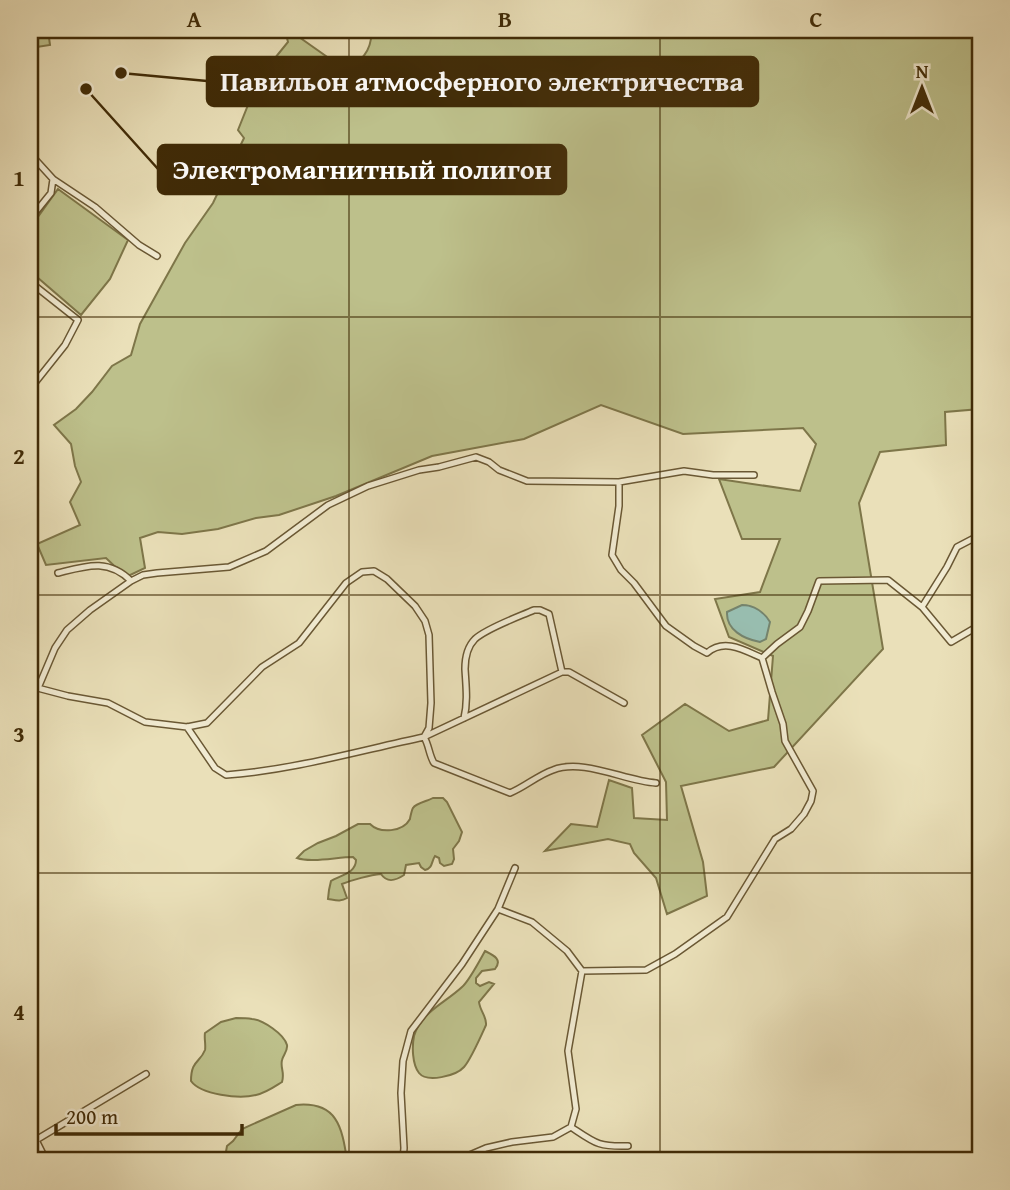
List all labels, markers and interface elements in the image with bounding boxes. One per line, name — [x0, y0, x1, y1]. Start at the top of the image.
text: A — [187, 2, 202, 35]
text: B — [498, 2, 512, 35]
text: C — [809, 2, 823, 35]
north arrow — [888, 52, 958, 122]
callout: Павильон атмосферного электричества — [207, 57, 758, 106]
text: N — [916, 57, 929, 85]
text: Павильон атмосферного электричества — [220, 60, 744, 101]
callout: Электромагнитный полигон — [158, 145, 566, 194]
text: Электромагнитный полигон — [172, 148, 552, 189]
text: 1 — [13, 161, 25, 194]
text: 2 — [13, 439, 25, 472]
text: 3 — [13, 717, 25, 750]
text: 4 — [13, 995, 25, 1028]
scale bar — [56, 1092, 242, 1136]
text: 200 m — [66, 1101, 118, 1132]

